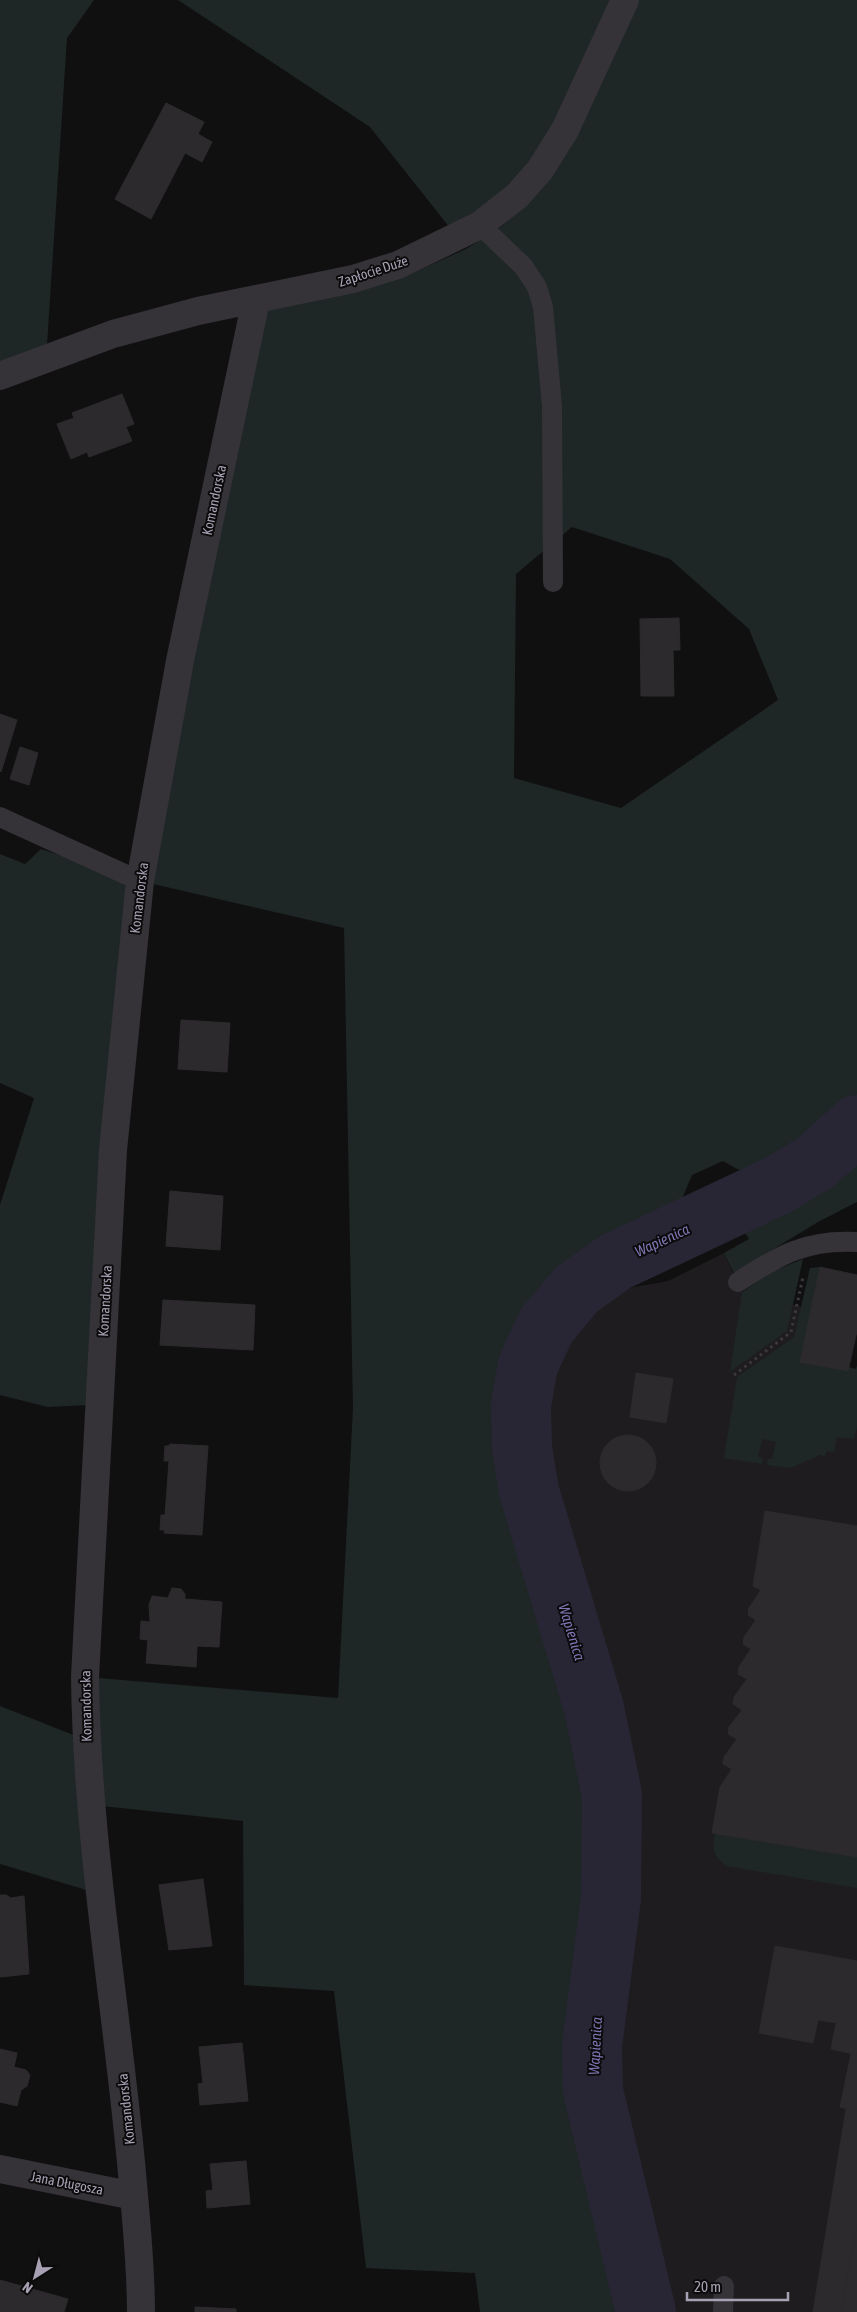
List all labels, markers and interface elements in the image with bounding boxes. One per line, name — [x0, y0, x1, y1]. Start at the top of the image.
street label: Zapłocie Duże — [336, 252, 410, 290]
street label: Komandorska — [199, 463, 229, 537]
street label: Komandorska — [127, 862, 151, 934]
water label: Wapienica — [632, 1220, 692, 1260]
street label: Komandorska — [95, 1265, 115, 1337]
water label: Wapienica — [555, 1602, 589, 1662]
street label: Komandorska — [77, 1670, 95, 1742]
water label: Wapienica — [585, 2017, 605, 2075]
street label: Komandorska — [114, 2073, 138, 2145]
street label: Jana Długosza — [29, 2168, 105, 2198]
north arrow — [10, 2252, 60, 2302]
scale bar — [687, 2270, 788, 2302]
text: 20 m — [694, 2278, 721, 2295]
text: N — [19, 2279, 35, 2296]

